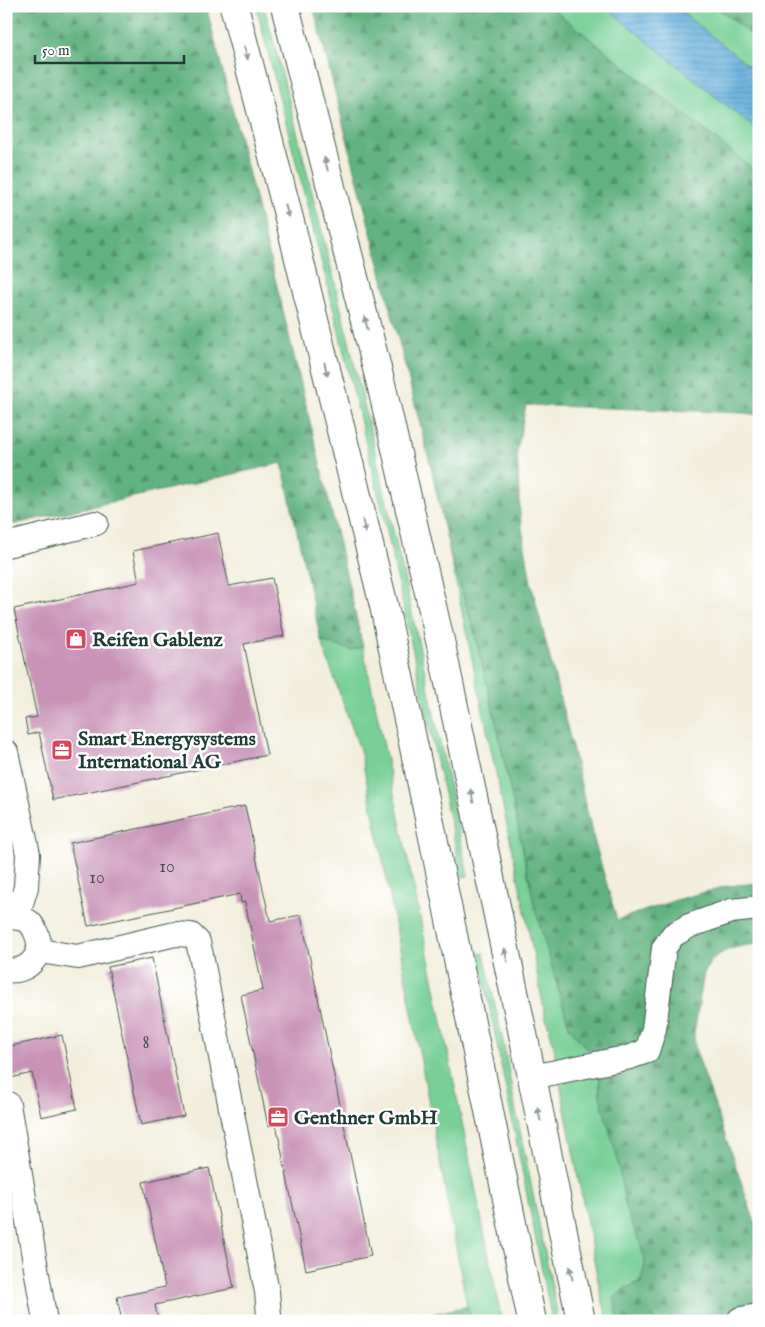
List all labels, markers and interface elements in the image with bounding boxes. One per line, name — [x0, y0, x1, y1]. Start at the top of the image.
scale bar — [35, 32, 184, 64]
text: 50 m — [42, 41, 70, 60]
one-way arrow — [242, 46, 250, 61]
one-way arrow — [321, 156, 329, 171]
one-way arrow — [283, 203, 291, 218]
one-way arrow — [362, 316, 370, 331]
one-way arrow — [322, 361, 330, 376]
one-way arrow — [361, 519, 369, 534]
shop icon: Reifen Gablenz — [64, 627, 88, 651]
place label: Reifen Gablenz — [92, 628, 223, 653]
place label: Smart Energysystems International AG — [78, 727, 256, 775]
office icon: Smart Energysystems International AG — [50, 738, 74, 762]
one-way arrow — [468, 787, 476, 803]
house number: 10 — [159, 856, 175, 879]
house number: 10 — [89, 867, 105, 890]
one-way arrow — [502, 947, 510, 962]
house number: 8 — [142, 1032, 150, 1055]
office icon: Genthner GmbH — [266, 1105, 290, 1129]
place label: Genthner GmbH — [294, 1106, 438, 1131]
one-way arrow — [535, 1106, 543, 1121]
one-way arrow — [567, 1265, 575, 1281]

